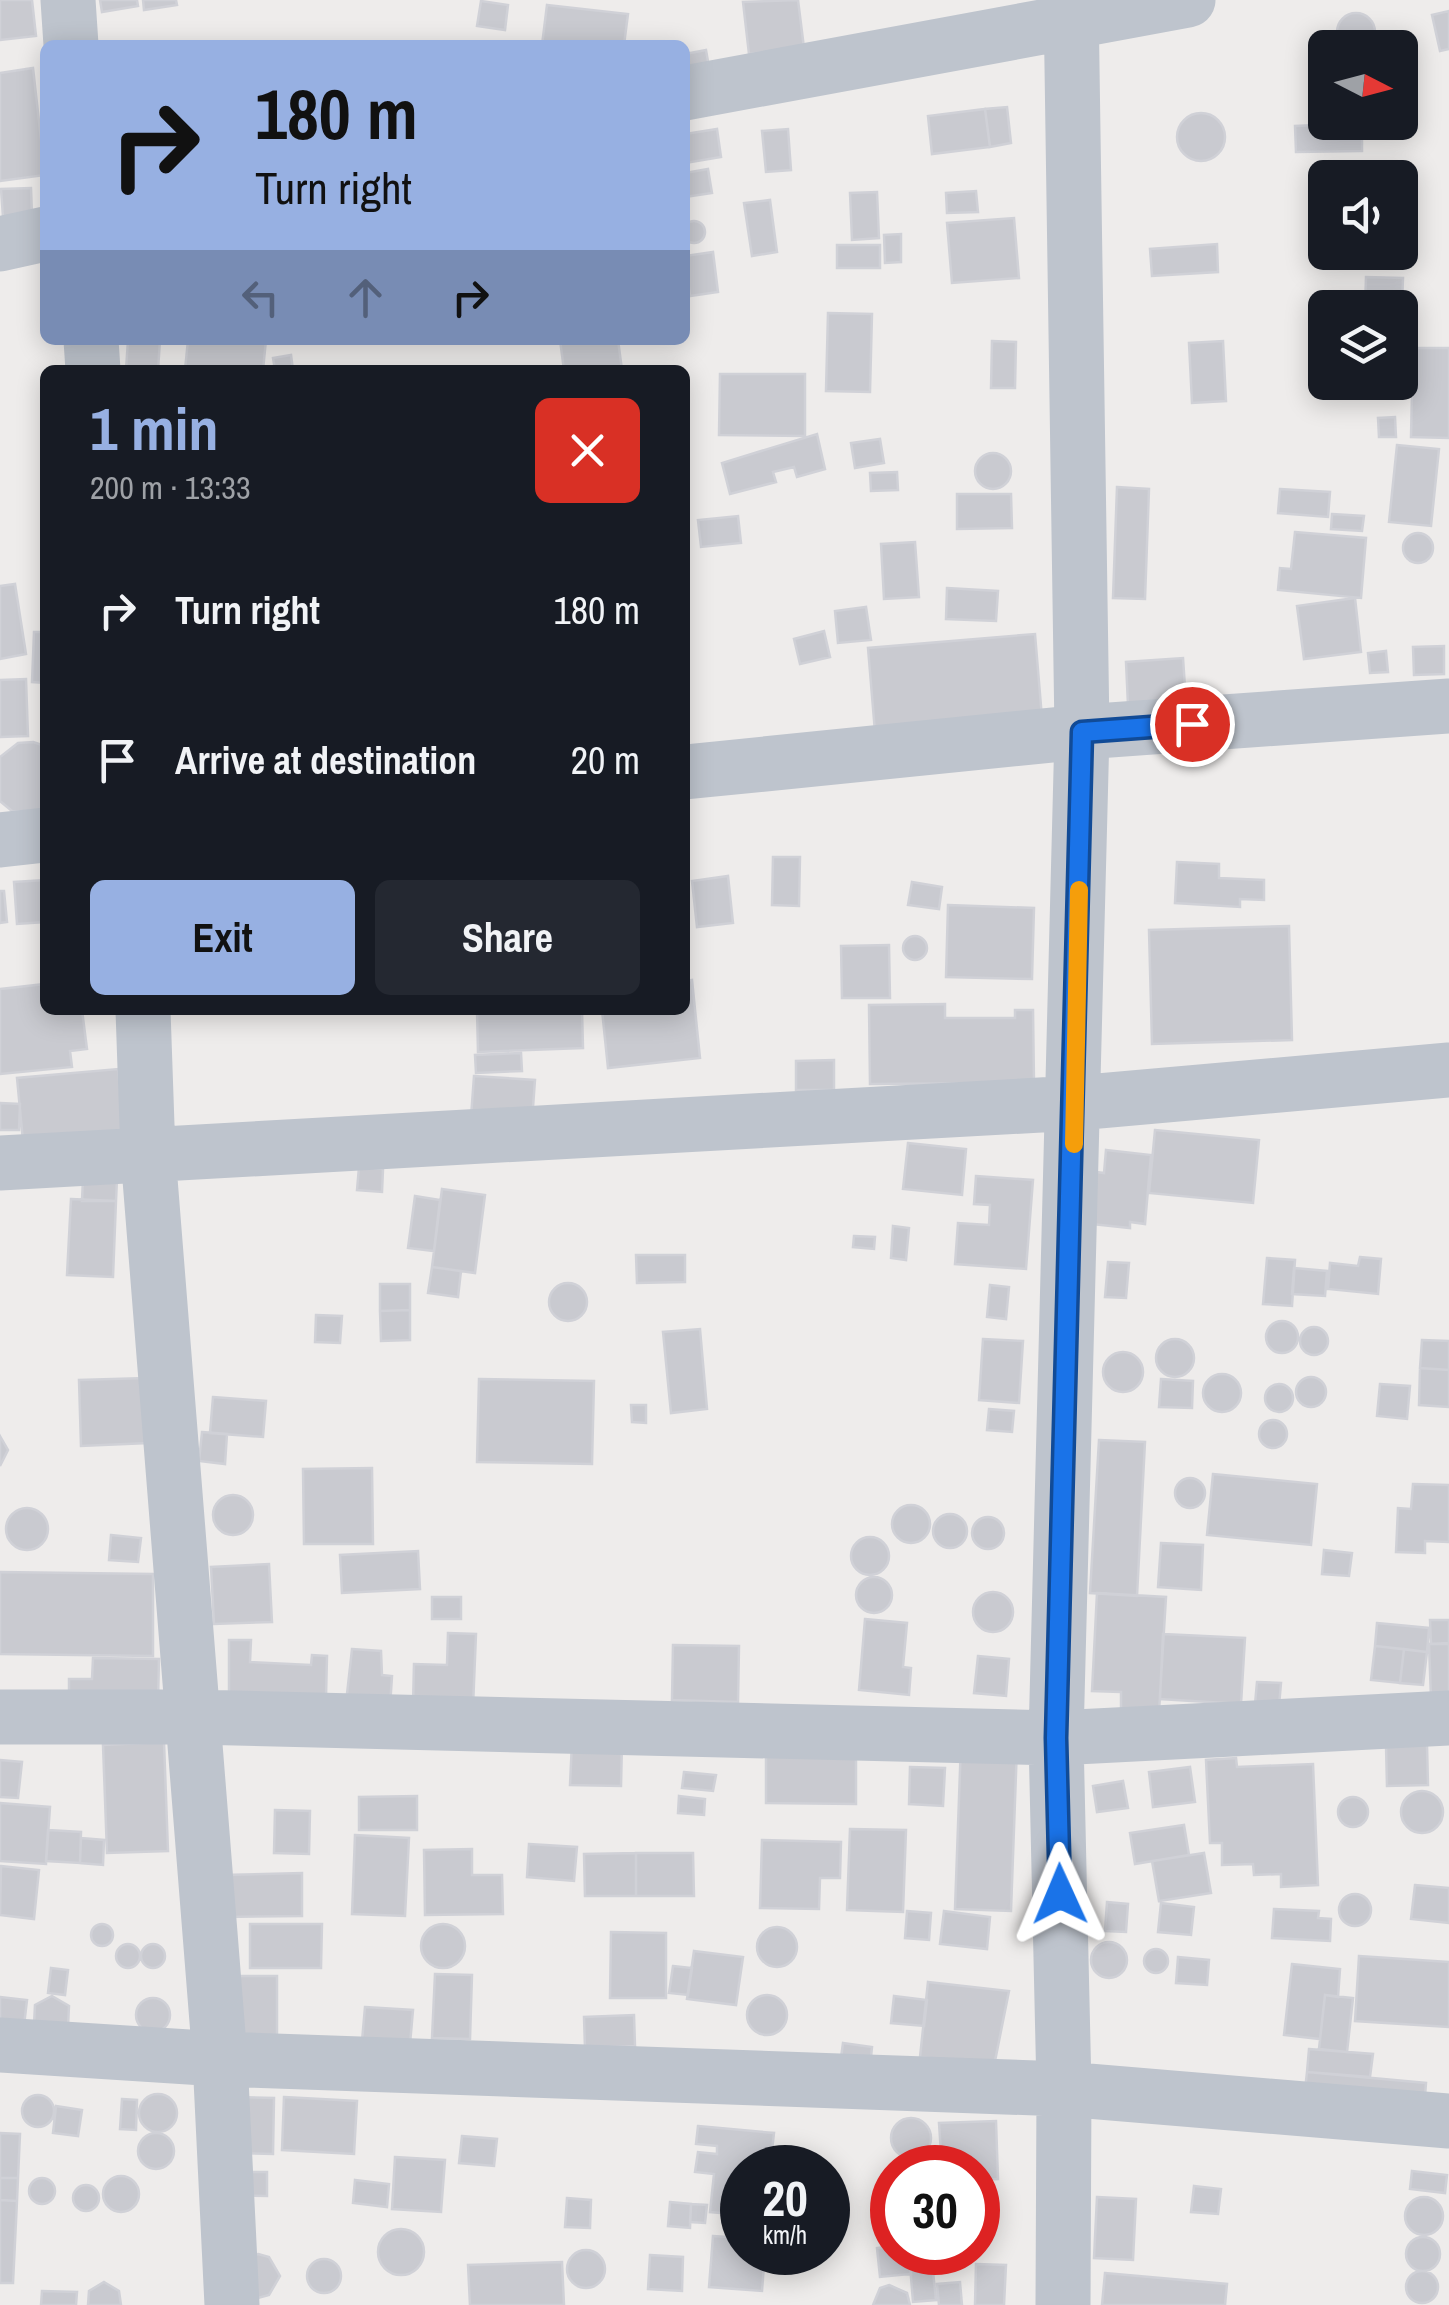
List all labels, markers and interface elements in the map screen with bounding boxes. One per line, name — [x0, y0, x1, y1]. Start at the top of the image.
north arrow — [1308, 30, 1418, 140]
map controls — [1308, 30, 1418, 400]
text: 180 m — [255, 67, 418, 161]
icon: right — [90, 80, 220, 210]
text: Turn right — [255, 157, 412, 218]
button: sound — [1308, 160, 1418, 270]
icon: left — [233, 270, 288, 325]
icon: ahead — [338, 270, 393, 325]
icon: right — [443, 270, 498, 325]
button: layers — [1308, 290, 1418, 400]
text: 1 min — [90, 388, 219, 469]
button: close — [535, 398, 640, 503]
text: 200 m · 13:33 — [90, 466, 250, 509]
icon: right — [90, 583, 145, 638]
text: Turn right — [175, 585, 320, 636]
text: 180 m — [553, 585, 640, 636]
pin — [1150, 682, 1235, 767]
icon: arrive — [1165, 697, 1220, 752]
icon: arrive — [90, 733, 145, 788]
text: Arrive at destination — [175, 735, 476, 786]
text: 20 m — [571, 735, 640, 786]
button: Exit — [90, 880, 355, 995]
button: Share — [375, 880, 640, 995]
position arrow — [1008, 1842, 1112, 1946]
speed limit sign: 30 — [870, 2145, 1000, 2275]
text: 20 — [762, 2164, 808, 2232]
text: km/h — [763, 2218, 807, 2252]

